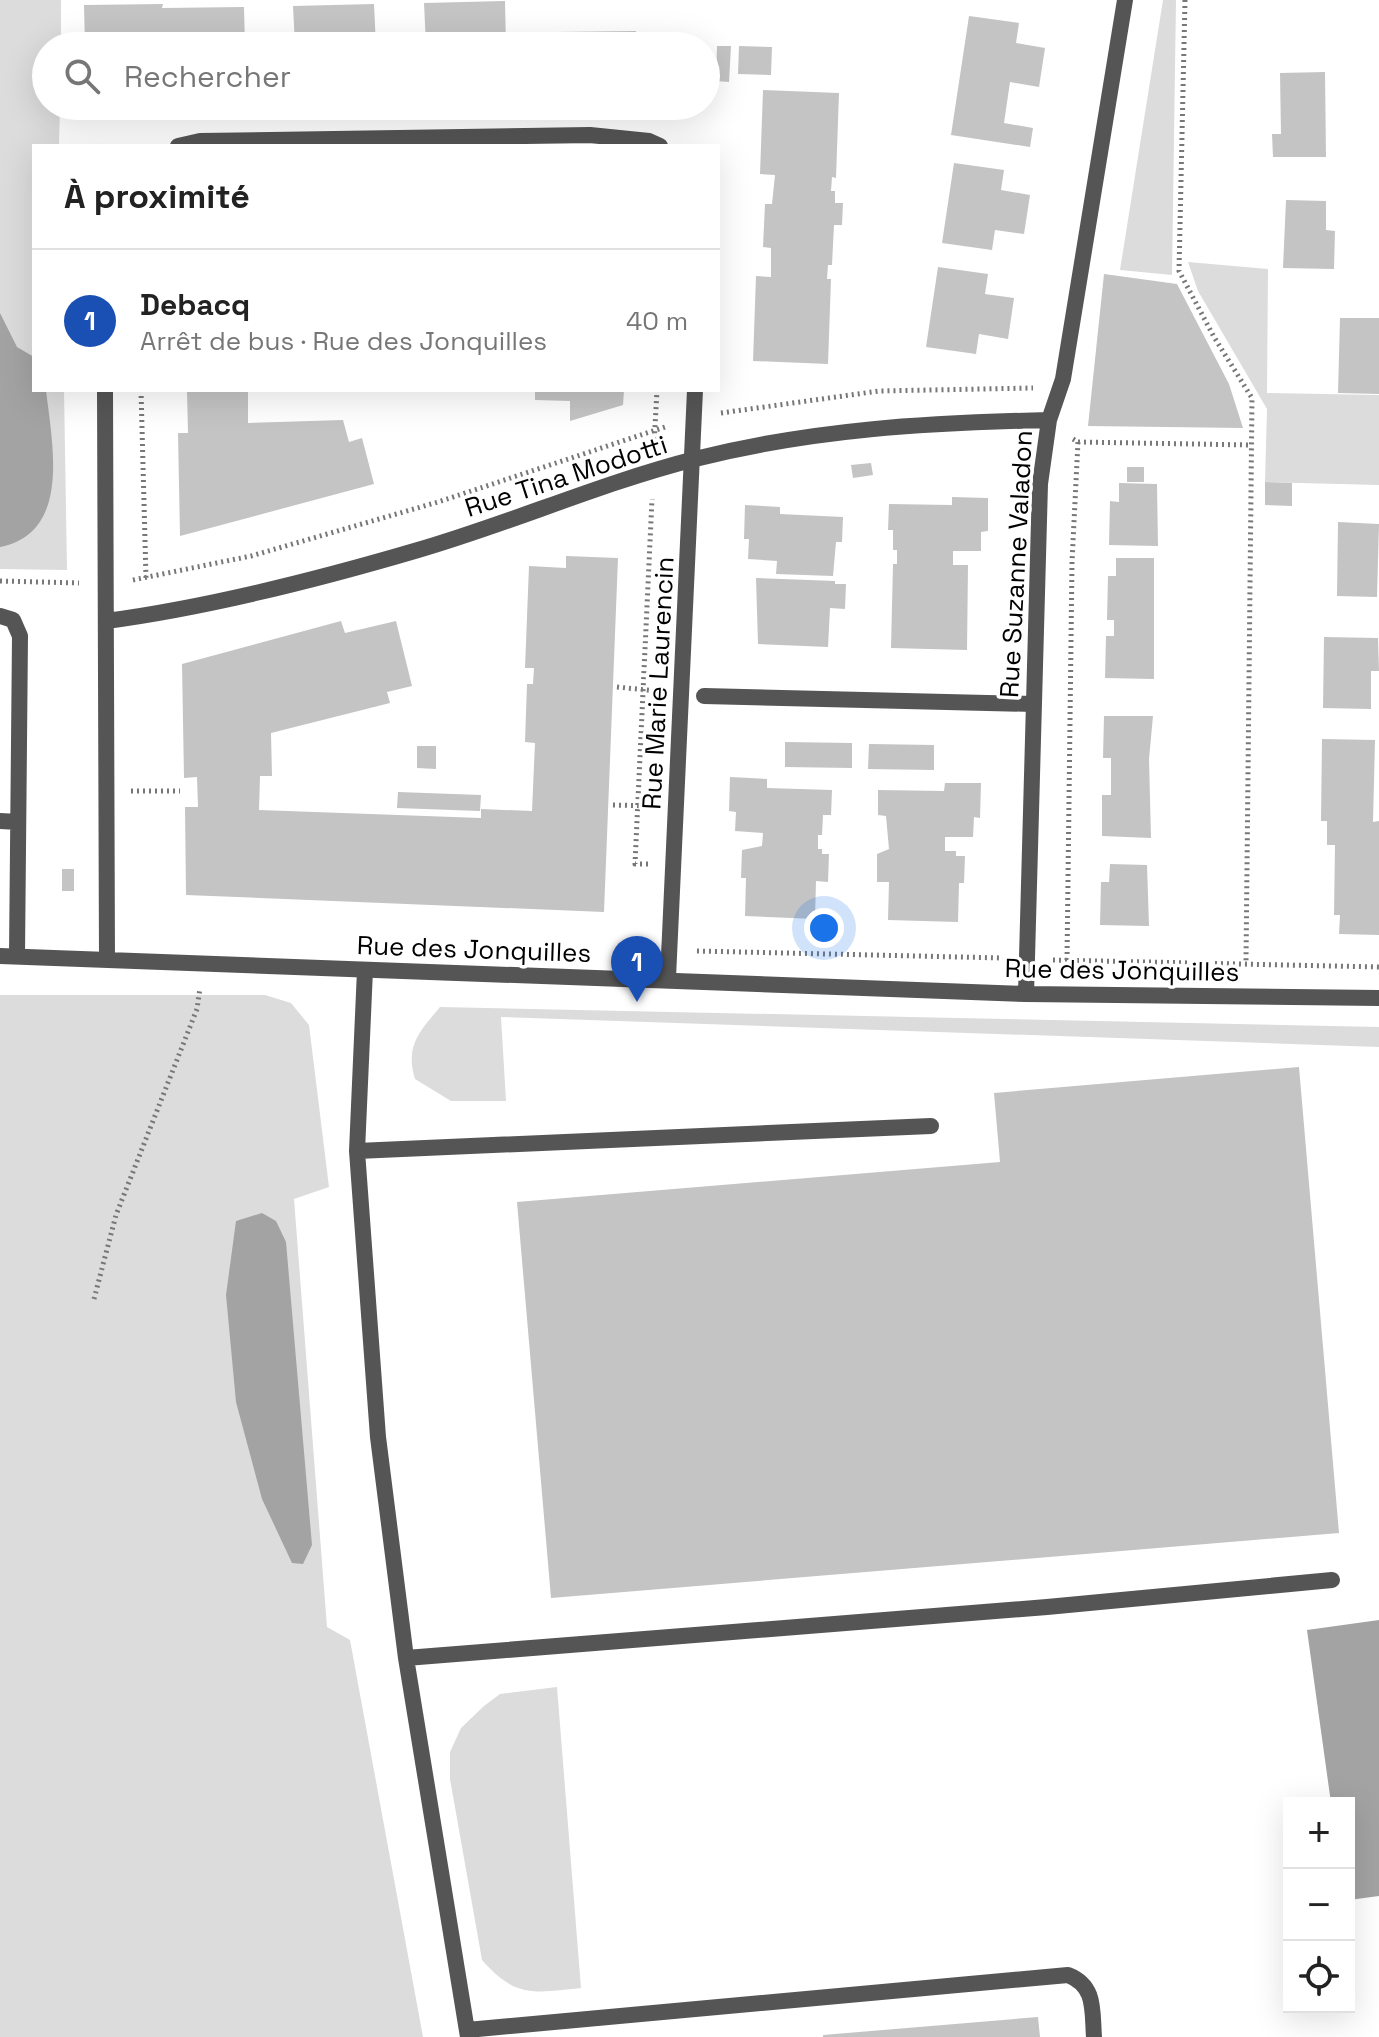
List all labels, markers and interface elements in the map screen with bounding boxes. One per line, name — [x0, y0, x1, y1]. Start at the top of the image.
search box — [32, 32, 720, 120]
icon: search — [60, 54, 104, 98]
text: Rechercher — [124, 57, 291, 96]
text: À proximité — [64, 175, 250, 218]
text: Debacq — [140, 285, 250, 324]
text: 1 — [84, 304, 96, 338]
text: 40 m — [626, 304, 688, 338]
text: Arrêt de bus · Rue des Jonquilles — [140, 324, 547, 358]
street label: Rue Tina Modotti — [461, 427, 671, 525]
street label: Rue Suzanne Valadon — [992, 429, 1040, 699]
street label: Rue Marie Laurencin — [634, 556, 682, 810]
your location — [804, 908, 844, 948]
street label: Rue des Jonquilles — [356, 928, 592, 970]
pin: 1 — [611, 936, 663, 1002]
street label: Rue des Jonquilles — [1004, 951, 1240, 989]
map controls — [1283, 1797, 1355, 2013]
button: + — [1283, 1797, 1355, 1869]
button: − — [1283, 1869, 1355, 1941]
button: locate — [1283, 1941, 1355, 2013]

